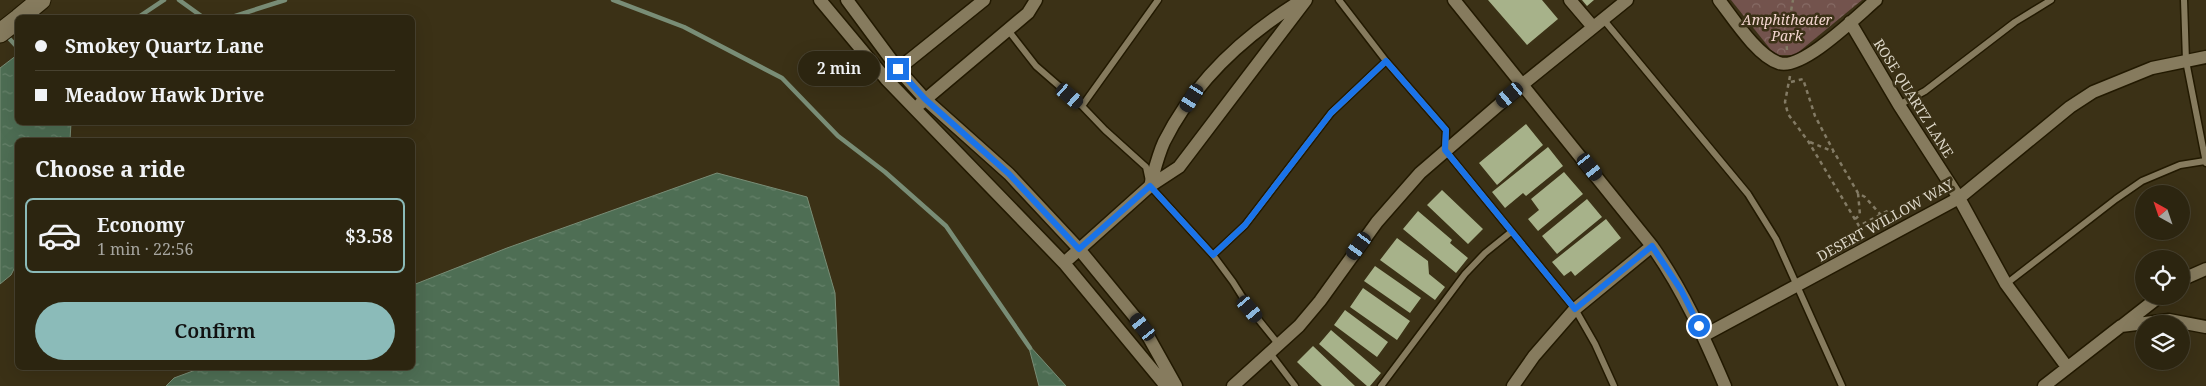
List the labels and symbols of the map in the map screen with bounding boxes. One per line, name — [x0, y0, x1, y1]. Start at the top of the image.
park label: Amphitheater Park — [1741, 10, 1833, 45]
street label: ROSE QUARTZ LANE — [1870, 35, 1958, 161]
callout: 2 min — [798, 52, 880, 86]
route end — [887, 58, 909, 80]
car — [1053, 80, 1086, 112]
car — [1493, 80, 1526, 110]
car — [1177, 81, 1206, 115]
car — [1574, 151, 1605, 183]
street label: DESERT WILLOW WAY — [1813, 174, 1957, 265]
north arrow — [2135, 185, 2190, 240]
car — [1344, 229, 1373, 263]
car — [1234, 293, 1265, 325]
car — [1127, 311, 1158, 343]
route start — [1688, 315, 1710, 337]

